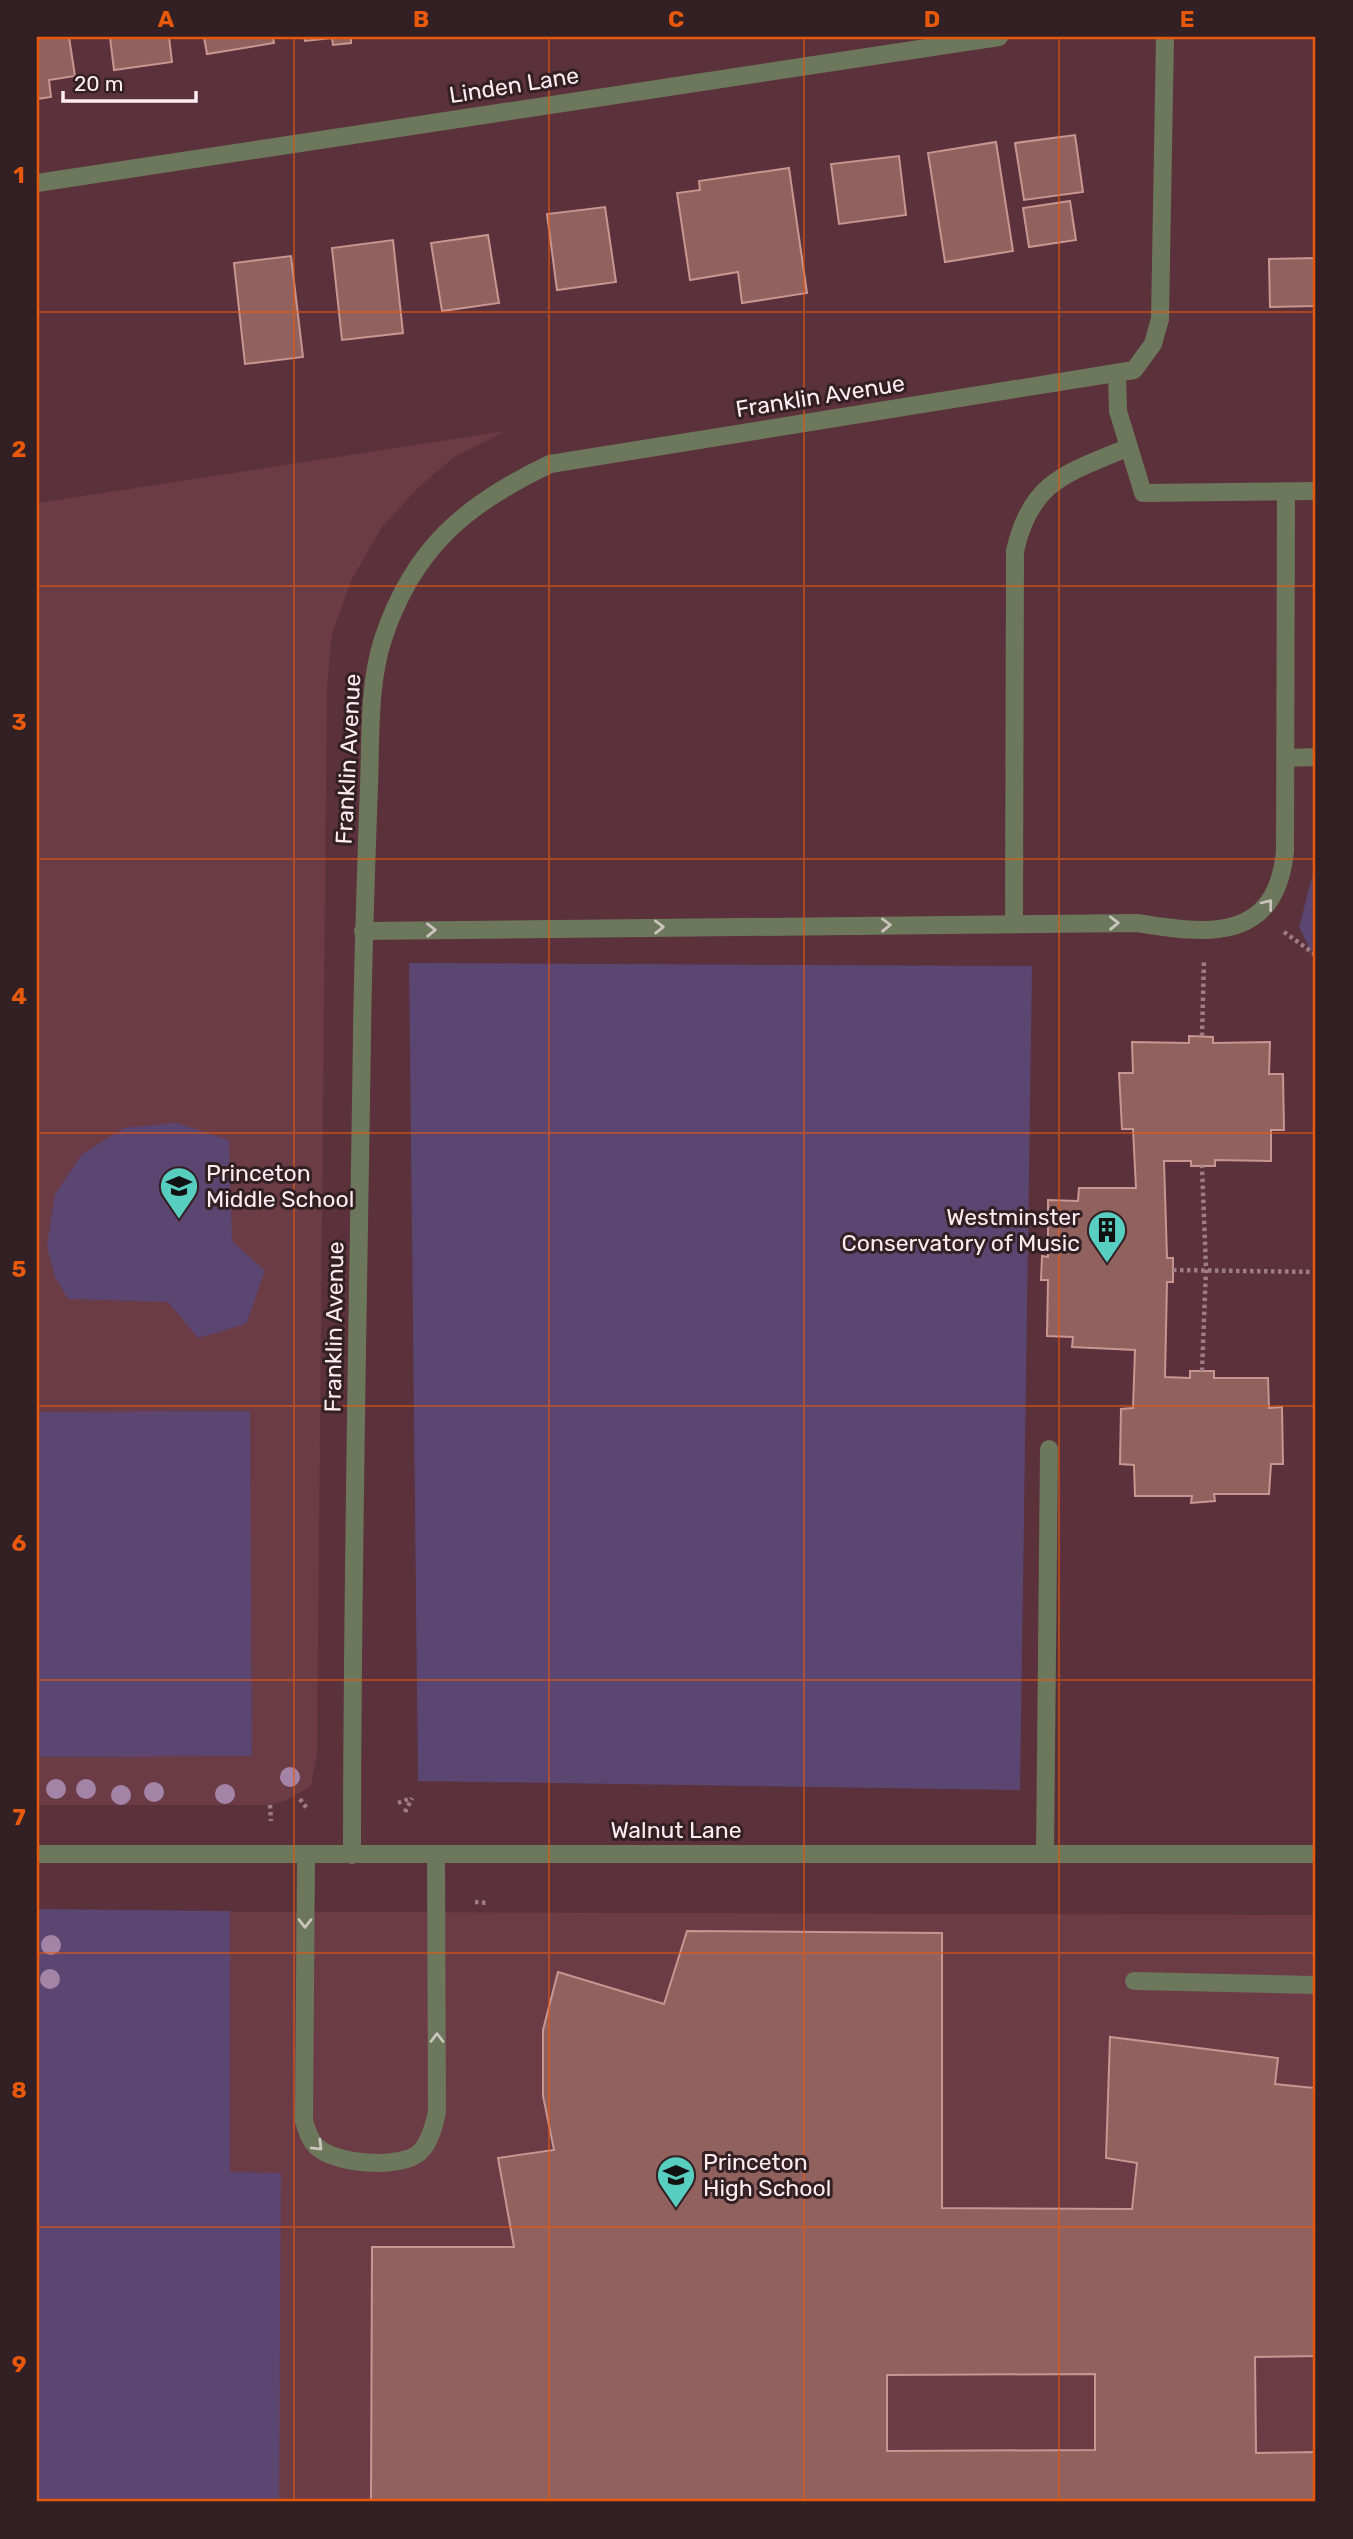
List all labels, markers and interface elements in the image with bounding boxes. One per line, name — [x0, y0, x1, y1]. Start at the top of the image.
text: A — [158, 5, 175, 33]
text: B — [413, 5, 429, 33]
text: C — [668, 5, 684, 33]
text: D — [924, 5, 940, 33]
text: E — [1180, 5, 1194, 33]
scale bar — [63, 60, 196, 104]
street label: Linden Lane — [447, 61, 581, 109]
text: 20 m — [74, 71, 123, 96]
text: 1 — [13, 161, 25, 189]
street label: Franklin Avenue — [733, 369, 907, 423]
text: 2 — [12, 435, 26, 463]
street label: Franklin Avenue — [330, 673, 366, 845]
text: 3 — [11, 708, 27, 736]
one-way arrow — [1260, 900, 1273, 912]
one-way arrow — [1109, 915, 1120, 931]
one-way arrow — [881, 918, 892, 933]
one-way arrow — [654, 920, 665, 935]
one-way arrow — [427, 922, 437, 938]
text: 4 — [11, 982, 27, 1010]
place label: Princeton Middle School — [206, 1159, 354, 1213]
school or university icon: Princeton Middle School — [158, 1165, 200, 1220]
place label: Westminster Conservatory of Music — [842, 1203, 1080, 1257]
building icon: Westminster Conservatory of Music — [1086, 1209, 1128, 1264]
street label: Franklin Avenue — [319, 1241, 349, 1413]
text: 5 — [12, 1255, 27, 1283]
text: 6 — [12, 1529, 27, 1557]
text: 7 — [12, 1803, 26, 1831]
street label: Walnut Lane — [610, 1816, 742, 1844]
one-way arrow — [297, 1918, 313, 1929]
one-way arrow — [429, 2032, 445, 2042]
text: 8 — [11, 2076, 27, 2104]
one-way arrow — [310, 2137, 323, 2150]
place label: Princeton High School — [703, 2148, 831, 2202]
school or university icon: Princeton High School — [655, 2154, 697, 2209]
text: 9 — [12, 2350, 26, 2378]

